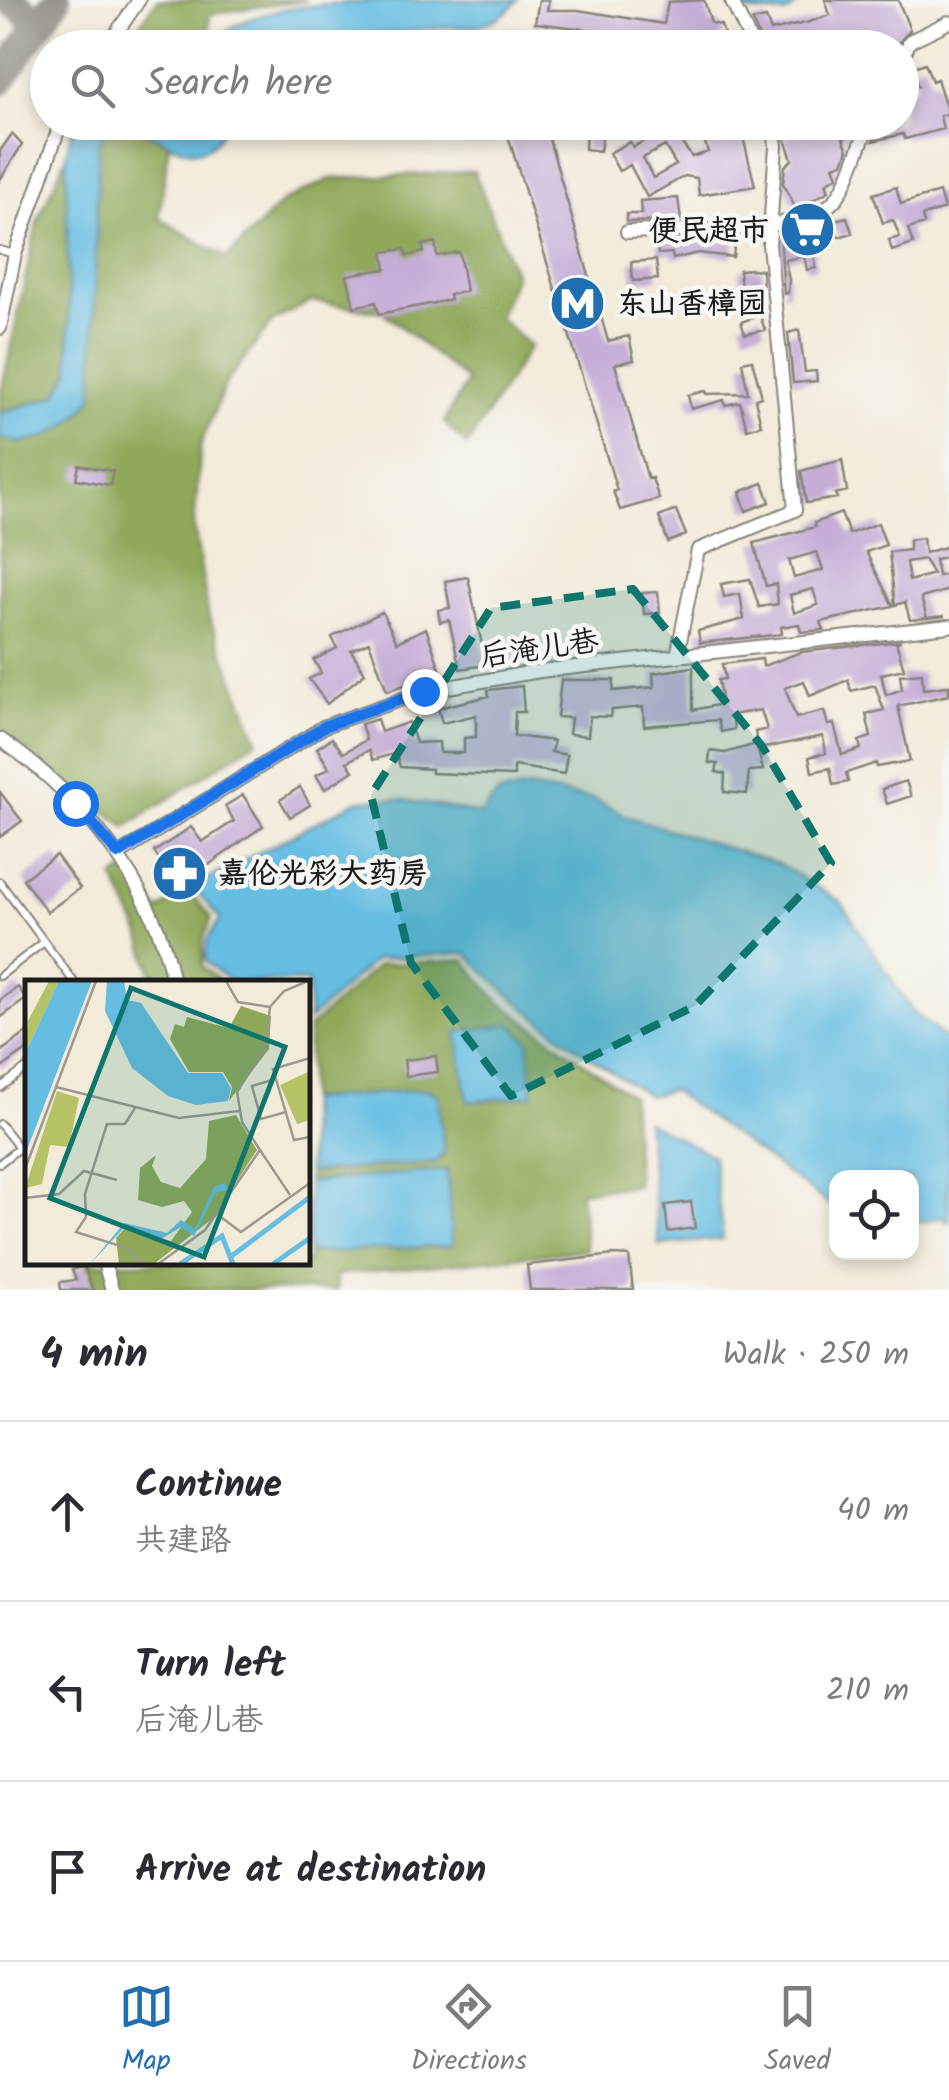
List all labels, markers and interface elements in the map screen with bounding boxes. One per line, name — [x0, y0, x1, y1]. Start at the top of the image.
search box — [30, 30, 919, 140]
text: Search here — [145, 55, 332, 115]
icon: search — [65, 58, 120, 113]
supermarket icon: 便民超市 — [778, 200, 838, 260]
place label: 便民超市 — [649, 208, 769, 256]
metro station icon: 东山香樟园 — [548, 273, 608, 333]
place label: 东山香樟园 — [617, 281, 767, 329]
street label: 后淹儿巷 — [477, 618, 602, 682]
route end — [402, 669, 448, 715]
route start — [53, 781, 99, 827]
pharmacy icon: 嘉伦光彩大药房 — [149, 843, 209, 903]
place label: 嘉伦光彩大药房 — [218, 851, 428, 899]
inset map — [25, 980, 310, 1265]
map controls — [829, 1170, 919, 1260]
button: locate — [829, 1170, 919, 1260]
text: 4 min — [40, 1322, 148, 1389]
text: Walk · 250 m — [723, 1330, 909, 1381]
text: Continue — [135, 1456, 282, 1516]
icon: ahead — [40, 1484, 95, 1539]
text: 40 m — [837, 1486, 909, 1537]
text: 共建路 — [135, 1516, 231, 1567]
text: Turn left — [135, 1636, 286, 1696]
icon: left — [40, 1664, 95, 1719]
text: 210 m — [826, 1666, 909, 1717]
text: 后淹儿巷 — [135, 1696, 263, 1747]
text: Arrive at destination — [135, 1841, 486, 1901]
icon: arrive — [40, 1844, 95, 1899]
tab: Map — [119, 1979, 174, 2084]
tab: Directions — [411, 1979, 527, 2084]
tab: Saved — [764, 1979, 830, 2084]

